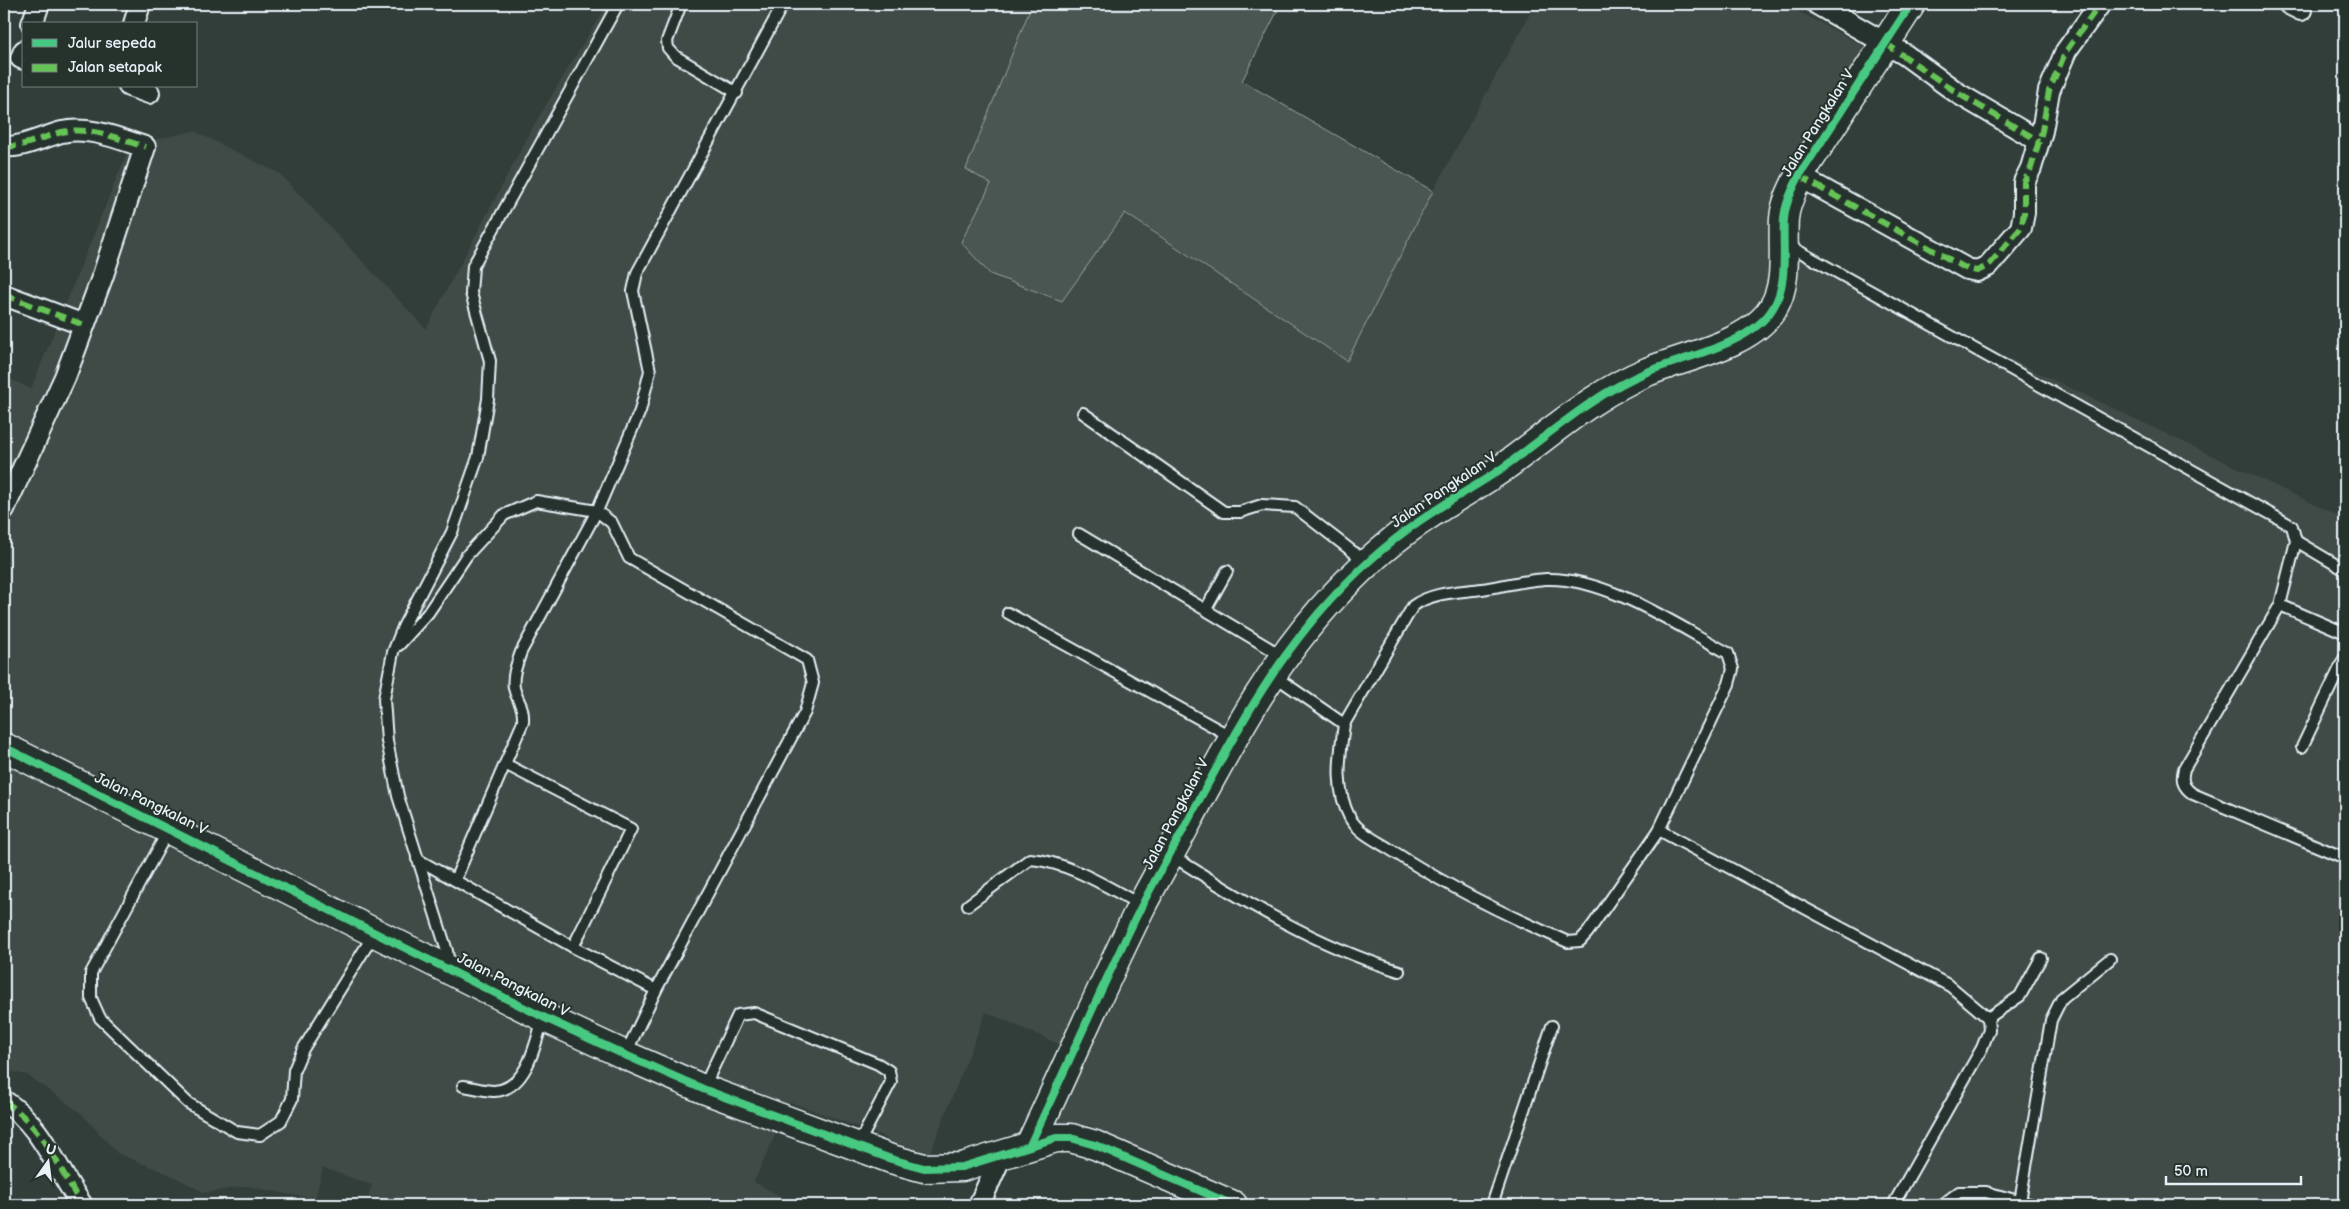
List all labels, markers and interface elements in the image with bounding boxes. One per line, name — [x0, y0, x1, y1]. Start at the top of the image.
legend — [22, 22, 198, 88]
text: Jalur sepeda — [68, 34, 156, 53]
text: Jalan setapak — [68, 58, 162, 77]
street label: Jalan Pangkalan V — [1777, 65, 1859, 180]
street label: Jalan Pangkalan V — [1388, 447, 1501, 532]
street label: Jalan Pangkalan V — [1139, 754, 1214, 873]
street label: Jalan Pangkalan V — [91, 768, 211, 840]
street label: Jalan Pangkalan V — [454, 949, 573, 1022]
north arrow — [22, 1136, 72, 1186]
text: U — [44, 1140, 58, 1159]
scale bar — [2166, 1154, 2302, 1186]
text: 50 m — [2174, 1162, 2208, 1181]

